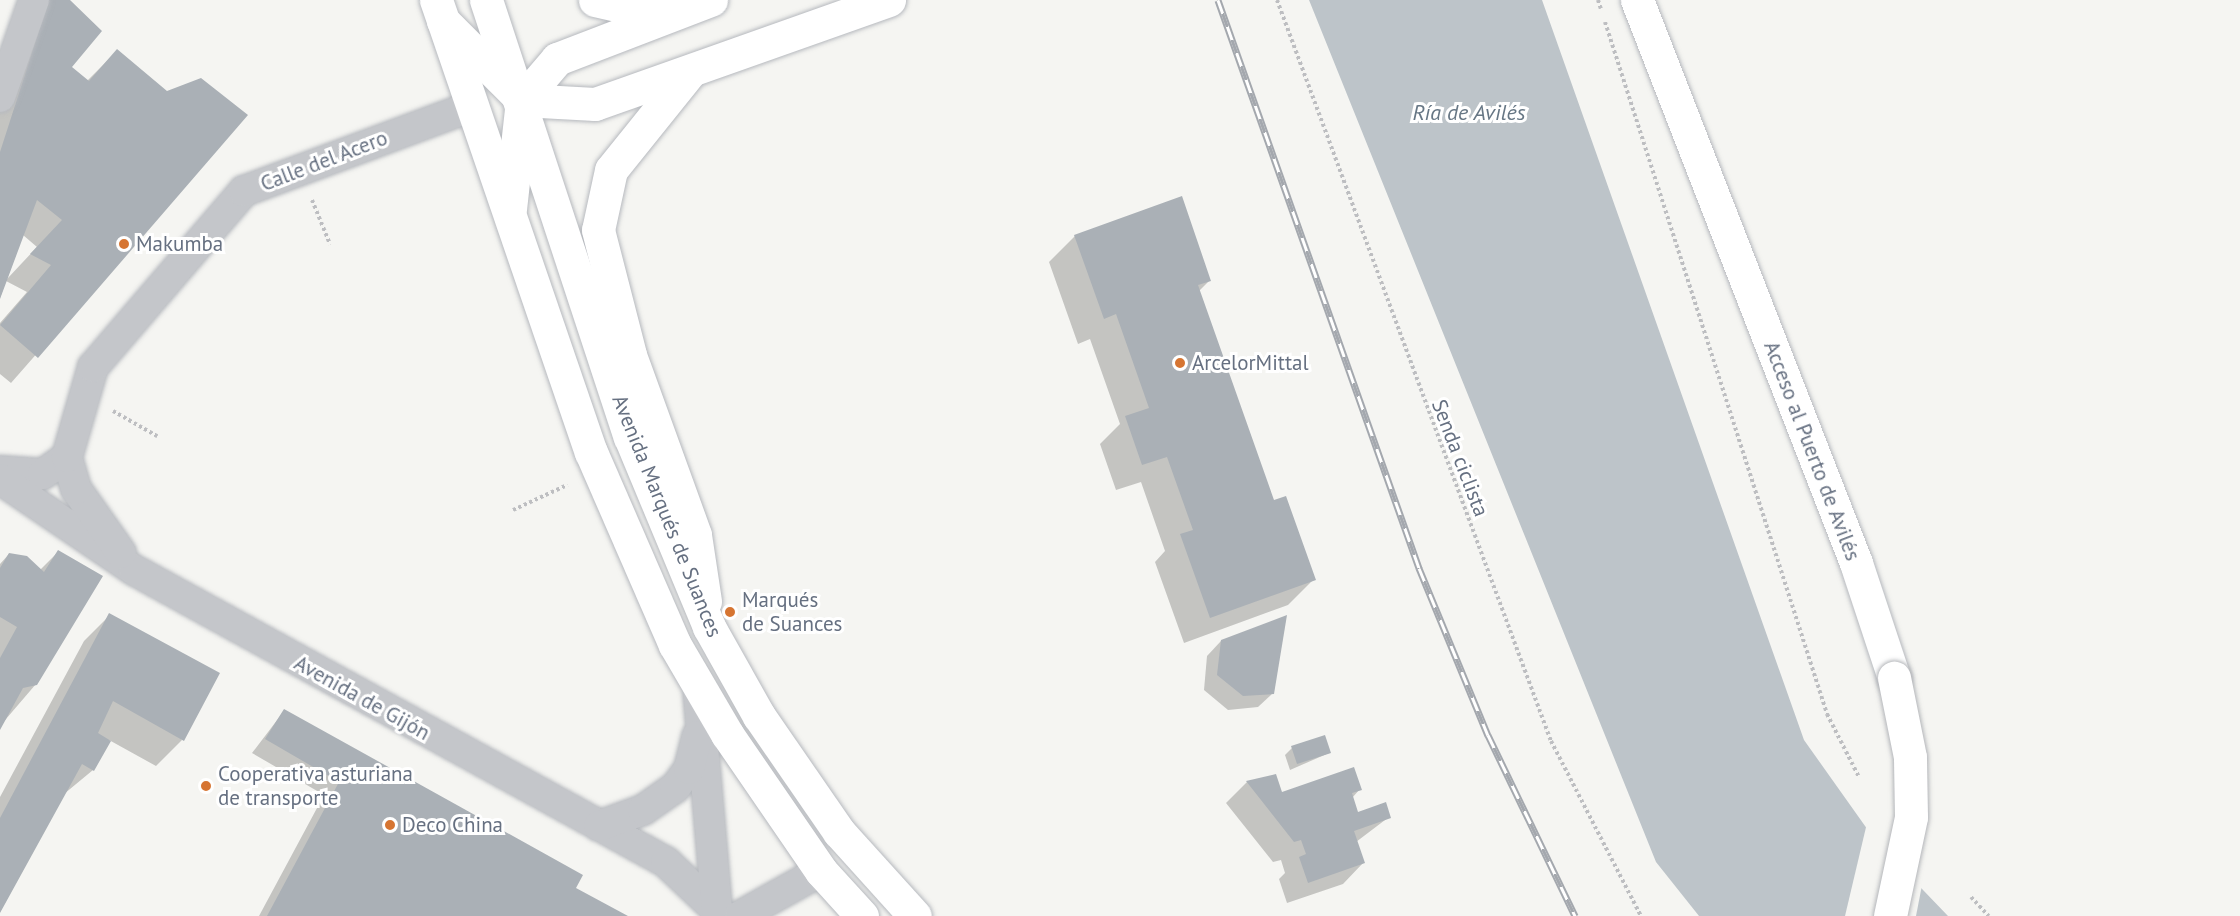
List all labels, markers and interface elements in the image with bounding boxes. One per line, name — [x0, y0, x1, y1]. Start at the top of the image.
water label: Ría de Avilés — [1412, 100, 1526, 126]
street label: Calle del Acero — [257, 125, 391, 197]
place label: Makumba — [136, 231, 223, 257]
marker: Makumba — [117, 237, 131, 251]
street label: Acceso al Puerto de Avilés — [1758, 337, 1866, 565]
place label: ArcelorMittal — [1192, 350, 1309, 376]
marker: ArcelorMittal — [1173, 356, 1187, 370]
street label: Avenida Marqués de Suances — [607, 391, 727, 641]
street label: Senda ciclista — [1426, 396, 1494, 520]
place label: Marqués de Suances — [742, 587, 842, 637]
marker: Marqués de Suances — [723, 605, 737, 619]
street label: Avenida de Gijón — [290, 650, 434, 746]
place label: Cooperativa asturiana de transporte — [218, 761, 413, 811]
marker: Cooperativa asturiana de transporte — [199, 779, 213, 793]
place label: Deco China — [402, 812, 503, 838]
marker: Deco China — [383, 818, 397, 832]

